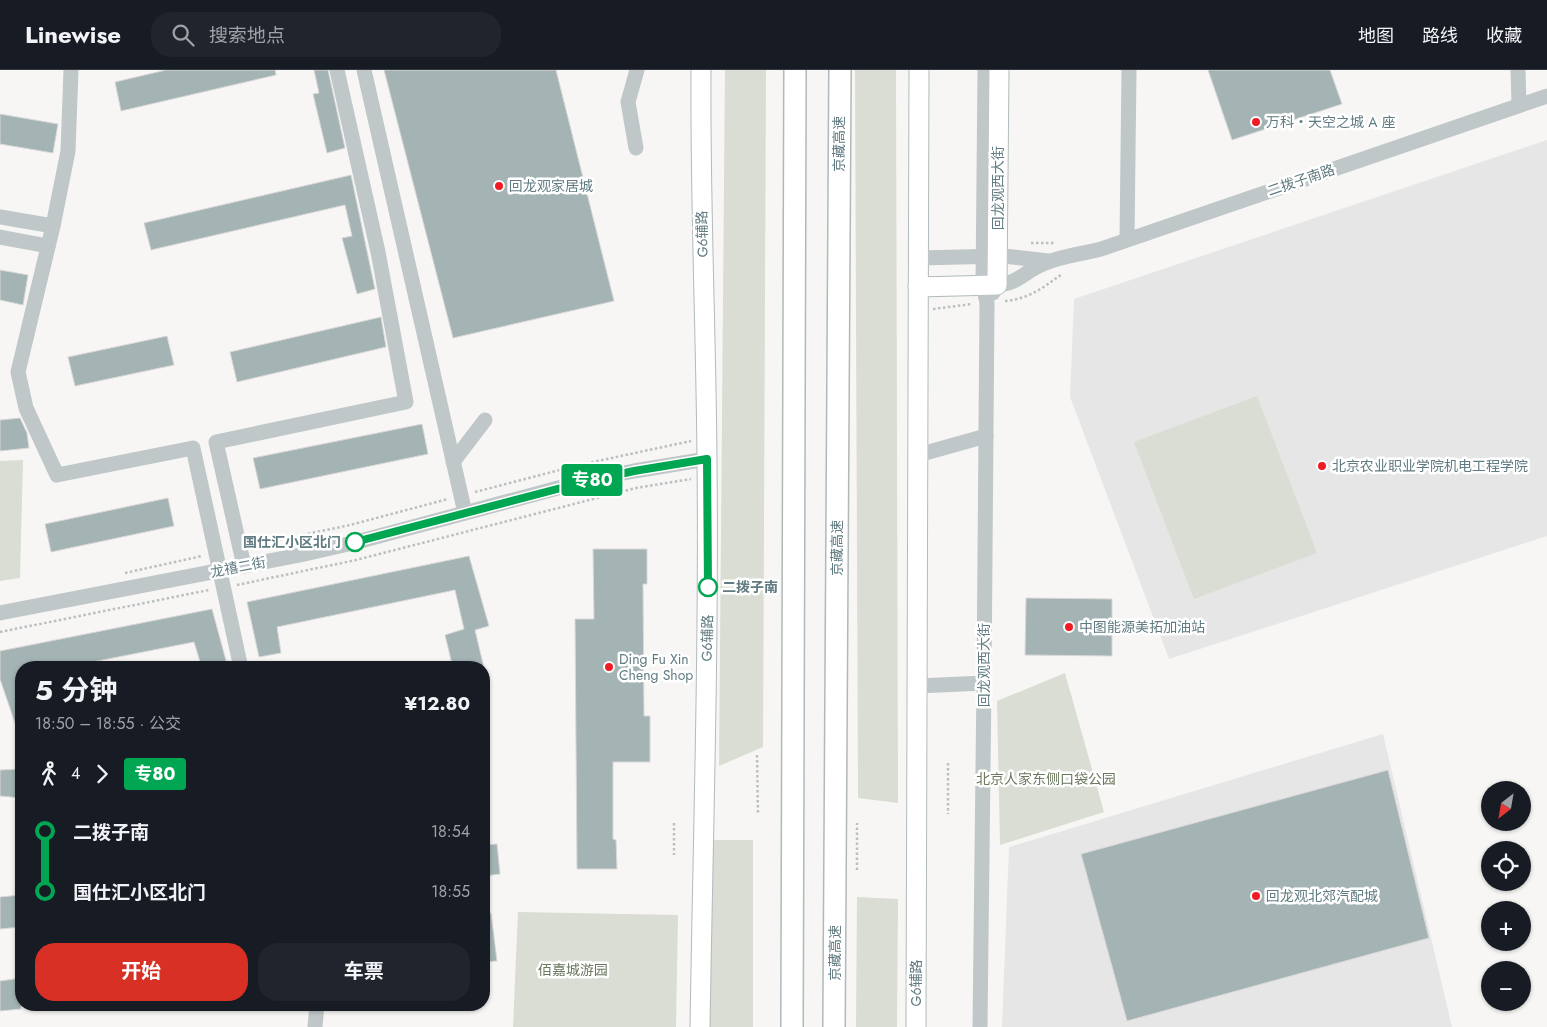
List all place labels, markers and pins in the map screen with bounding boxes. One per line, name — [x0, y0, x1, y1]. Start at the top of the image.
place label: 万科・天空之城 A 座 — [1266, 112, 1396, 132]
marker: 万科・天空之城 A 座 — [1250, 116, 1262, 128]
place label: 回龙观家居城 — [509, 176, 593, 196]
marker: 回龙观家居城 — [493, 180, 505, 192]
place label: 北京农业职业学院机电工程学院 — [1332, 456, 1528, 476]
marker: 北京农业职业学院机电工程学院 — [1316, 460, 1328, 472]
place label: 国仕汇小区北门 — [243, 532, 341, 552]
marker: 国仕汇小区北门 — [345, 532, 365, 552]
marker: 二拨子南 — [698, 577, 718, 597]
place label: 二拨子南 — [722, 577, 778, 597]
place label: 中图能源美拓加油站 — [1079, 617, 1205, 637]
marker: 中图能源美拓加油站 — [1063, 621, 1075, 633]
place label: Ding Fu Xin Cheng Shop — [619, 649, 693, 685]
marker: Ding Fu Xin Cheng Shop — [603, 661, 615, 673]
place label: 回龙观北郊汽配城 — [1266, 886, 1378, 906]
marker: 回龙观北郊汽配城 — [1250, 890, 1262, 902]

